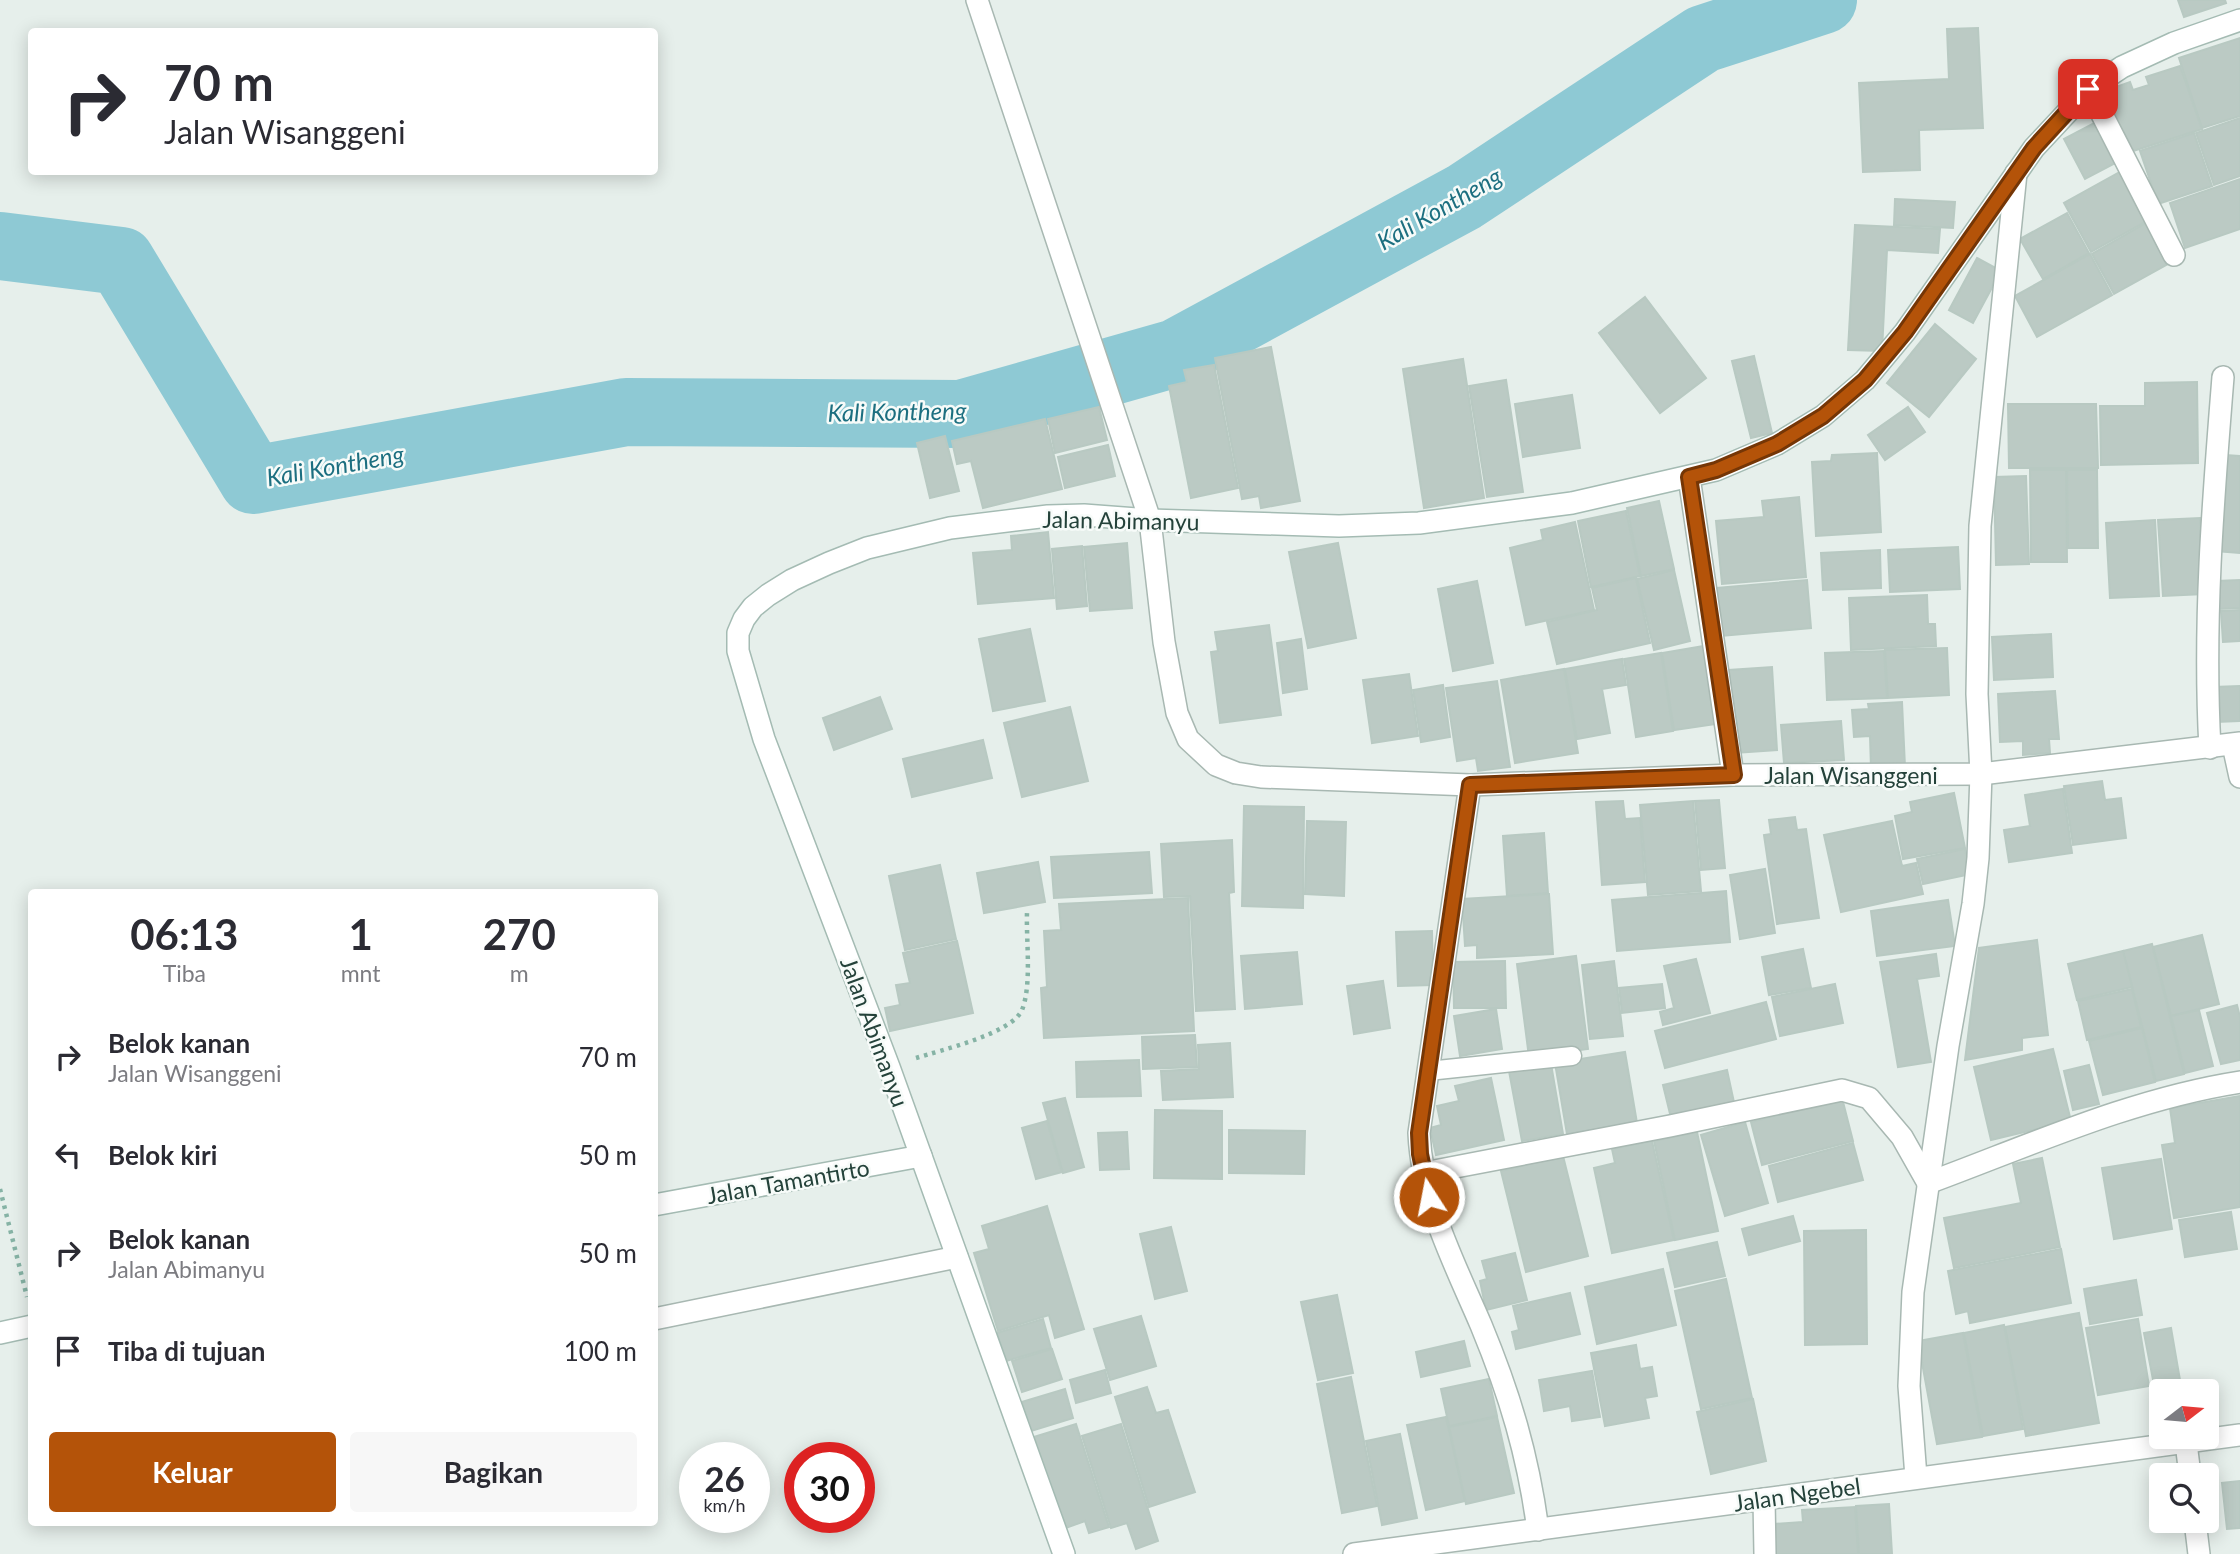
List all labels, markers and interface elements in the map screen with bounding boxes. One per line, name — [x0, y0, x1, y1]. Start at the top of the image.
text: 70 m — [164, 53, 274, 111]
icon: right — [49, 56, 140, 147]
pin — [2058, 59, 2118, 119]
icon: arrive — [2069, 70, 2107, 108]
text: Jalan Wisanggeni — [164, 112, 406, 151]
water label: Kali Kontheng — [1372, 161, 1507, 255]
water label: Kali Kontheng — [827, 395, 967, 427]
water label: Kali Kontheng — [264, 439, 406, 491]
street label: Jalan Abimanyu — [1042, 505, 1200, 535]
street label: Jalan Wisanggeni — [1764, 761, 1938, 789]
text: 06:13 — [130, 909, 238, 959]
text: 1 — [348, 909, 373, 959]
text: 270 — [483, 909, 556, 959]
street label: Jalan Abimanyu — [835, 953, 915, 1111]
text: Tiba — [163, 959, 206, 987]
text: mnt — [341, 959, 380, 987]
text: m — [510, 959, 529, 987]
text: Belok kanan — [108, 1027, 250, 1059]
icon: right — [49, 1038, 87, 1076]
text: 70 m — [579, 1041, 637, 1073]
text: Jalan Wisanggeni — [108, 1059, 282, 1087]
icon: left — [49, 1136, 87, 1174]
text: Belok kiri — [108, 1139, 217, 1171]
text: 50 m — [579, 1139, 637, 1171]
street label: Jalan Tamantirto — [704, 1153, 872, 1209]
position arrow — [1392, 1160, 1466, 1234]
text: Belok kanan — [108, 1223, 250, 1255]
icon: right — [49, 1234, 87, 1272]
text: 50 m — [579, 1237, 637, 1269]
text: Jalan Abimanyu — [108, 1255, 265, 1283]
icon: arrive — [49, 1332, 87, 1370]
text: Tiba di tujuan — [108, 1335, 266, 1367]
text: 100 m — [564, 1335, 637, 1367]
north arrow — [2149, 1379, 2219, 1449]
map controls — [2149, 1379, 2219, 1533]
button: Keluar — [49, 1432, 336, 1512]
button: Bagikan — [350, 1432, 637, 1512]
speed limit sign: 30 — [784, 1442, 875, 1533]
text: 26 — [704, 1457, 745, 1499]
button: search — [2149, 1463, 2219, 1533]
street label: Jalan Ngebel — [1732, 1471, 1862, 1517]
text: km/h — [703, 1494, 746, 1516]

